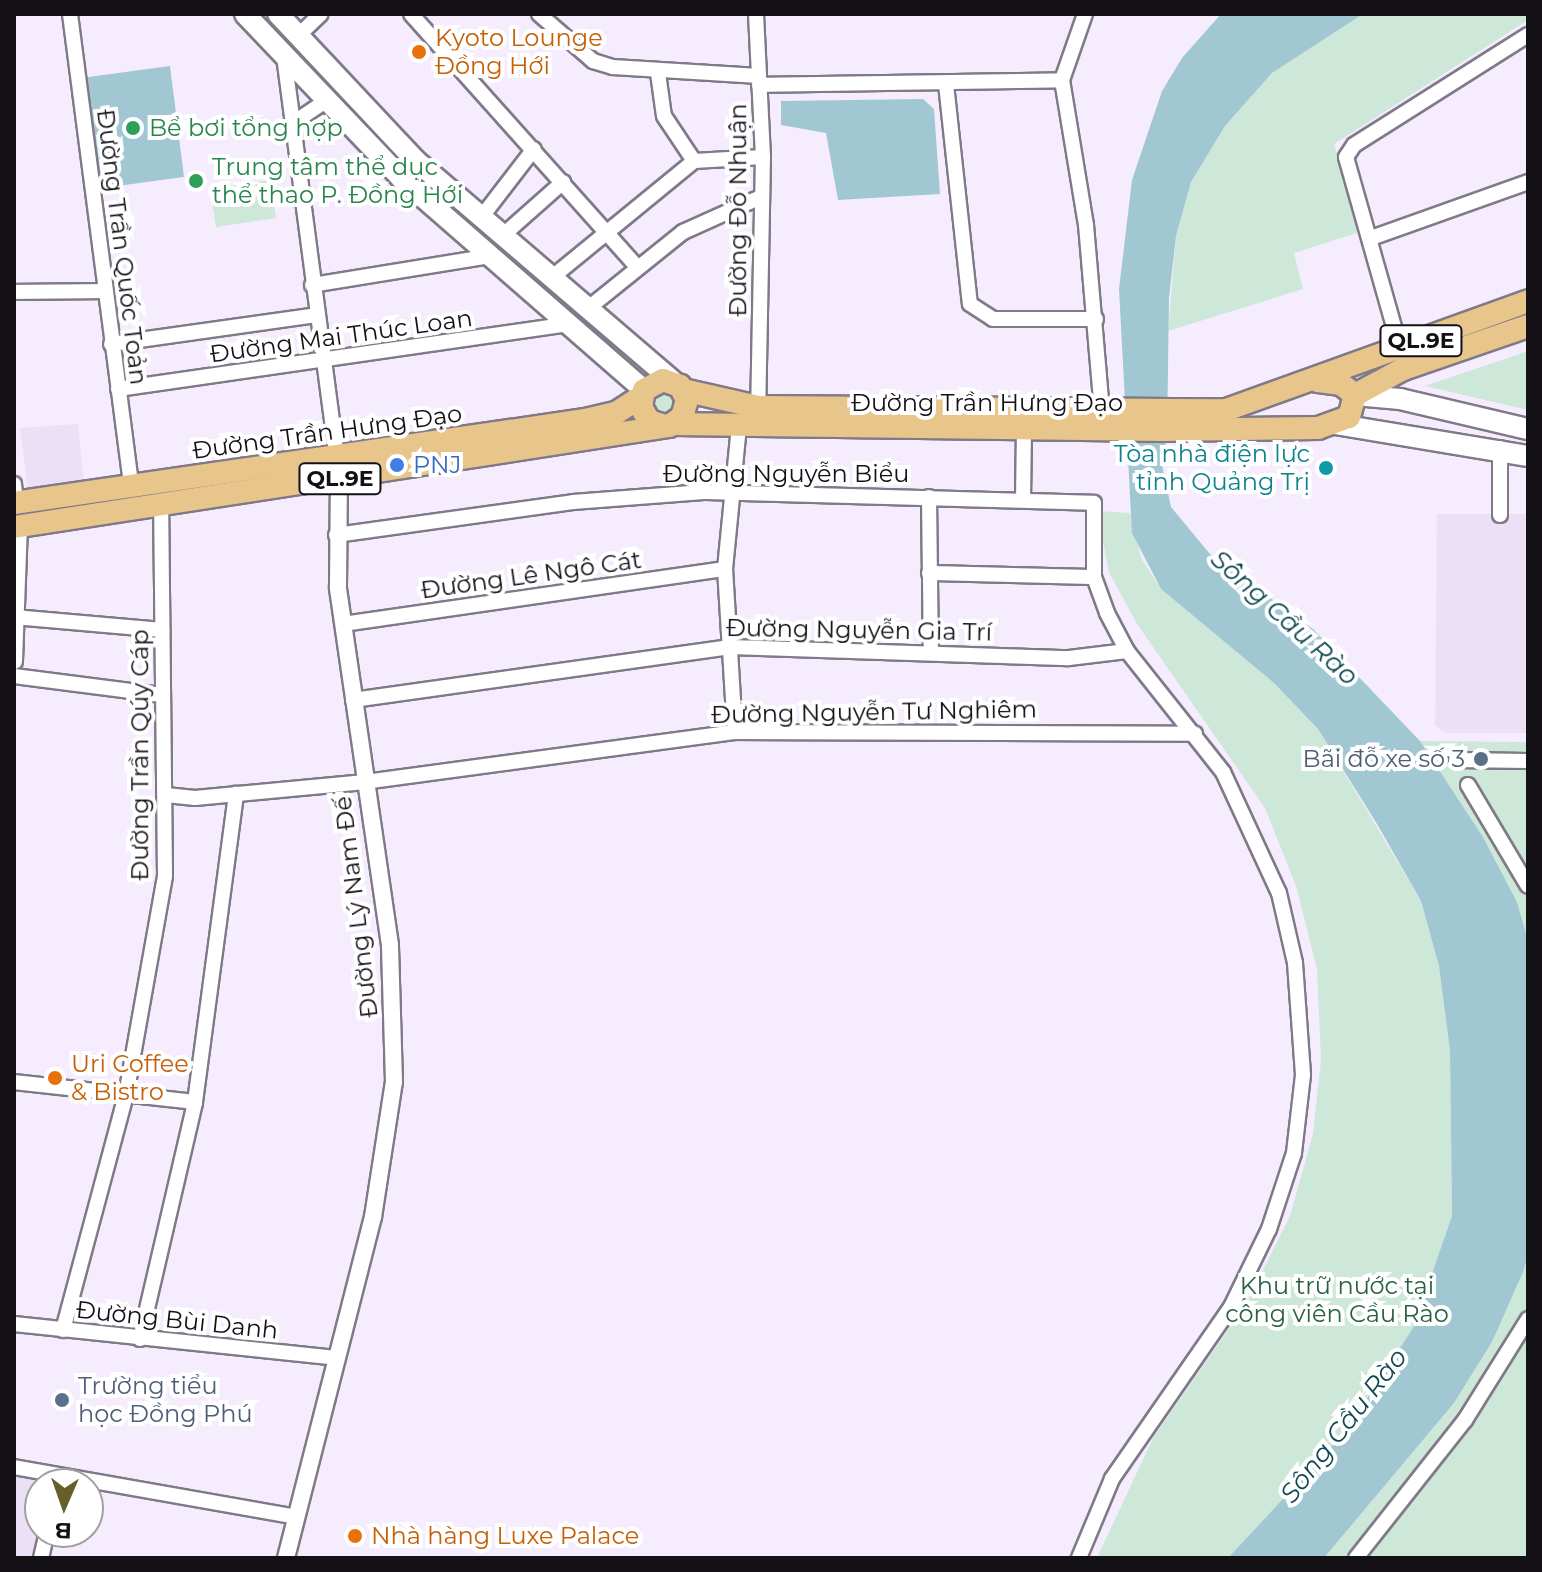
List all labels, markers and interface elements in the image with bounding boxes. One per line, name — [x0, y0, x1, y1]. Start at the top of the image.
place label: Kyoto Lounge Đồng Hới — [435, 24, 603, 80]
marker: Kyoto Lounge Đồng Hới — [410, 43, 428, 61]
street label: Đường Đỗ Nhuận — [724, 103, 752, 317]
street label: Đường Trần Quốc Toản — [91, 108, 153, 386]
place label: Bể bơi tổng hợp — [149, 114, 343, 142]
marker: Bể bơi tổng hợp — [124, 119, 142, 137]
place label: Trung tâm thể dục thể thao P. Đồng Hới — [212, 153, 463, 209]
marker: Trung tâm thể dục thể thao P. Đồng Hới — [187, 172, 205, 190]
street label: Đường Mai Thúc Loan — [208, 303, 474, 369]
road number: QL.9E — [1379, 323, 1463, 359]
street label: Đường Trần Hưng Đạo — [851, 389, 1123, 417]
street label: Đường Trần Hưng Đạo — [190, 399, 464, 465]
place label: Tòa nhà điện lực tỉnh Quảng Trị — [1114, 440, 1310, 496]
place label: PNJ — [413, 451, 462, 479]
marker: PNJ — [388, 456, 406, 474]
marker: Tòa nhà điện lực tỉnh Quảng Trị — [1317, 459, 1335, 477]
street label: Đường Nguyễn Biểu — [663, 460, 909, 488]
road number: QL.9E — [298, 461, 382, 497]
water label: Sông Cầu Rào — [1204, 544, 1364, 692]
street label: Đường Lê Ngô Cát — [419, 545, 643, 605]
street label: Đường Nguyễn Gia Trí — [726, 613, 992, 647]
street label: Đường Trần Qúy Cáp — [126, 629, 154, 881]
street label: Đường Nguyễn Tư Nghiêm — [711, 695, 1037, 729]
place label: Bãi đỗ xe số 3 — [1303, 745, 1465, 773]
marker: Bãi đỗ xe số 3 — [1472, 750, 1490, 768]
street label: Đường Lý Nam Đế — [328, 795, 384, 1019]
place label: Uri Coffee & Bistro — [71, 1050, 189, 1106]
marker: Uri Coffee & Bistro — [46, 1069, 64, 1087]
park label: Khu trữ nước tại công viên Cầu Rào — [1225, 1272, 1449, 1328]
street label: Đường Bùi Danh — [74, 1295, 280, 1345]
water label: Sông Cầu Rào — [1274, 1343, 1414, 1509]
place label: Trường tiểu học Đồng Phú — [78, 1372, 253, 1428]
marker: Trường tiểu học Đồng Phú — [53, 1391, 71, 1409]
north arrow — [24, 1468, 104, 1548]
text: B — [54, 1517, 72, 1544]
place label: Nhà hàng Luxe Palace — [371, 1522, 639, 1550]
marker: Nhà hàng Luxe Palace — [346, 1527, 364, 1545]

